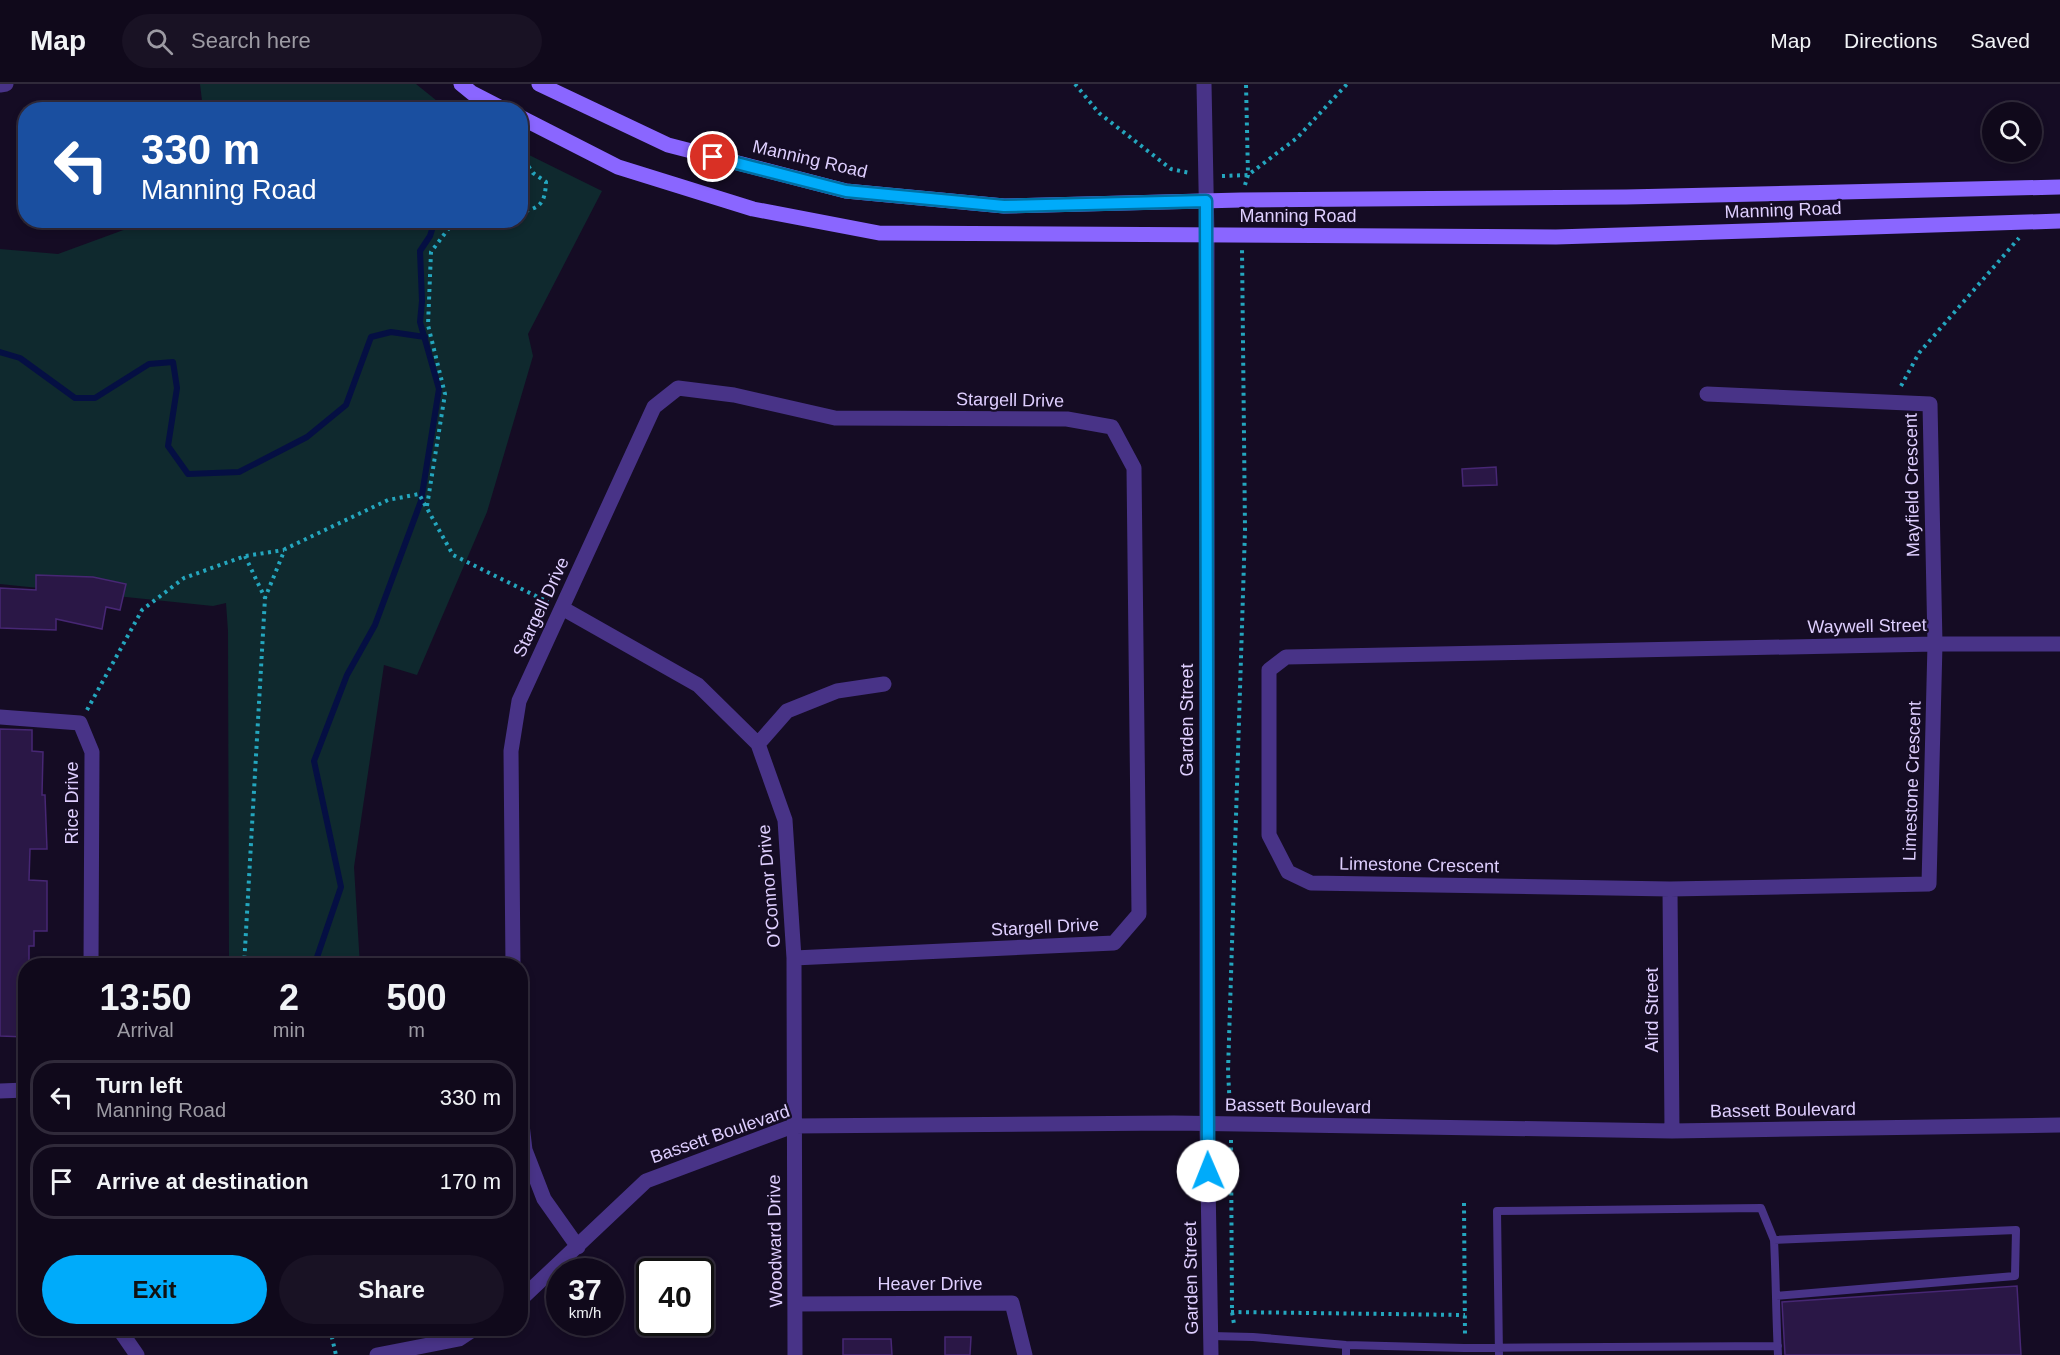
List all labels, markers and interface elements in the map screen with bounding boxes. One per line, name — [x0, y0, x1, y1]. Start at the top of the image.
search box — [122, 14, 542, 68]
text: Map — [30, 25, 86, 56]
icon: search — [143, 25, 176, 58]
text: Search here — [191, 28, 311, 53]
text: Map — [1770, 29, 1811, 52]
text: Directions — [1844, 29, 1937, 52]
text: Saved — [1970, 29, 2030, 52]
map controls — [1982, 102, 2042, 162]
button: search — [1982, 102, 2042, 162]
icon: left — [42, 126, 120, 204]
text: 330 m — [141, 126, 260, 173]
pin — [687, 131, 738, 182]
street label: Manning Road — [751, 136, 869, 182]
icon: arrive — [696, 140, 729, 173]
text: Manning Road — [141, 175, 317, 205]
street label: Manning Road — [1724, 198, 1842, 222]
street label: Manning Road — [1239, 206, 1357, 226]
street label: Stargell Drive — [956, 389, 1064, 411]
street label: Mayfield Crescent — [1901, 413, 1923, 557]
street label: Stargell Drive — [509, 554, 573, 660]
street label: Waywell Street — [1807, 615, 1927, 637]
street label: Garden Street — [1177, 663, 1197, 777]
street label: Limestone Crescent — [1899, 701, 1925, 861]
street label: Rice Drive — [62, 761, 82, 845]
street label: O'Connor Drive — [754, 824, 784, 948]
street label: Limestone Crescent — [1339, 854, 1499, 876]
street label: Stargell Drive — [991, 914, 1099, 940]
street label: Aird Street — [1642, 967, 1662, 1053]
text: 13:50 — [99, 977, 191, 1018]
text: 2 — [279, 977, 299, 1018]
text: 500 — [386, 977, 447, 1018]
text: Arrival — [117, 1019, 174, 1041]
text: min — [273, 1019, 305, 1041]
text: m — [408, 1019, 425, 1041]
text: Turn left — [96, 1073, 182, 1098]
icon: left — [45, 1081, 78, 1114]
text: 330 m — [440, 1085, 501, 1110]
street label: Bassett Boulevard — [1225, 1095, 1371, 1117]
text: Manning Road — [96, 1099, 226, 1121]
street label: Bassett Boulevard — [1710, 1099, 1856, 1121]
street label: Bassett Boulevard — [648, 1101, 792, 1167]
position arrow — [1176, 1139, 1240, 1203]
icon: arrive — [45, 1165, 78, 1198]
text: Arrive at destination — [96, 1169, 309, 1194]
text: 170 m — [440, 1169, 501, 1194]
street label: Woodward Drive — [764, 1174, 786, 1308]
street label: Garden Street — [1180, 1221, 1202, 1335]
button: Exit — [42, 1255, 267, 1324]
button: Share — [279, 1255, 504, 1324]
speed limit sign: 40 — [636, 1258, 714, 1336]
text: 37 — [568, 1273, 602, 1306]
street label: Heaver Drive — [877, 1274, 983, 1294]
text: km/h — [569, 1304, 601, 1321]

